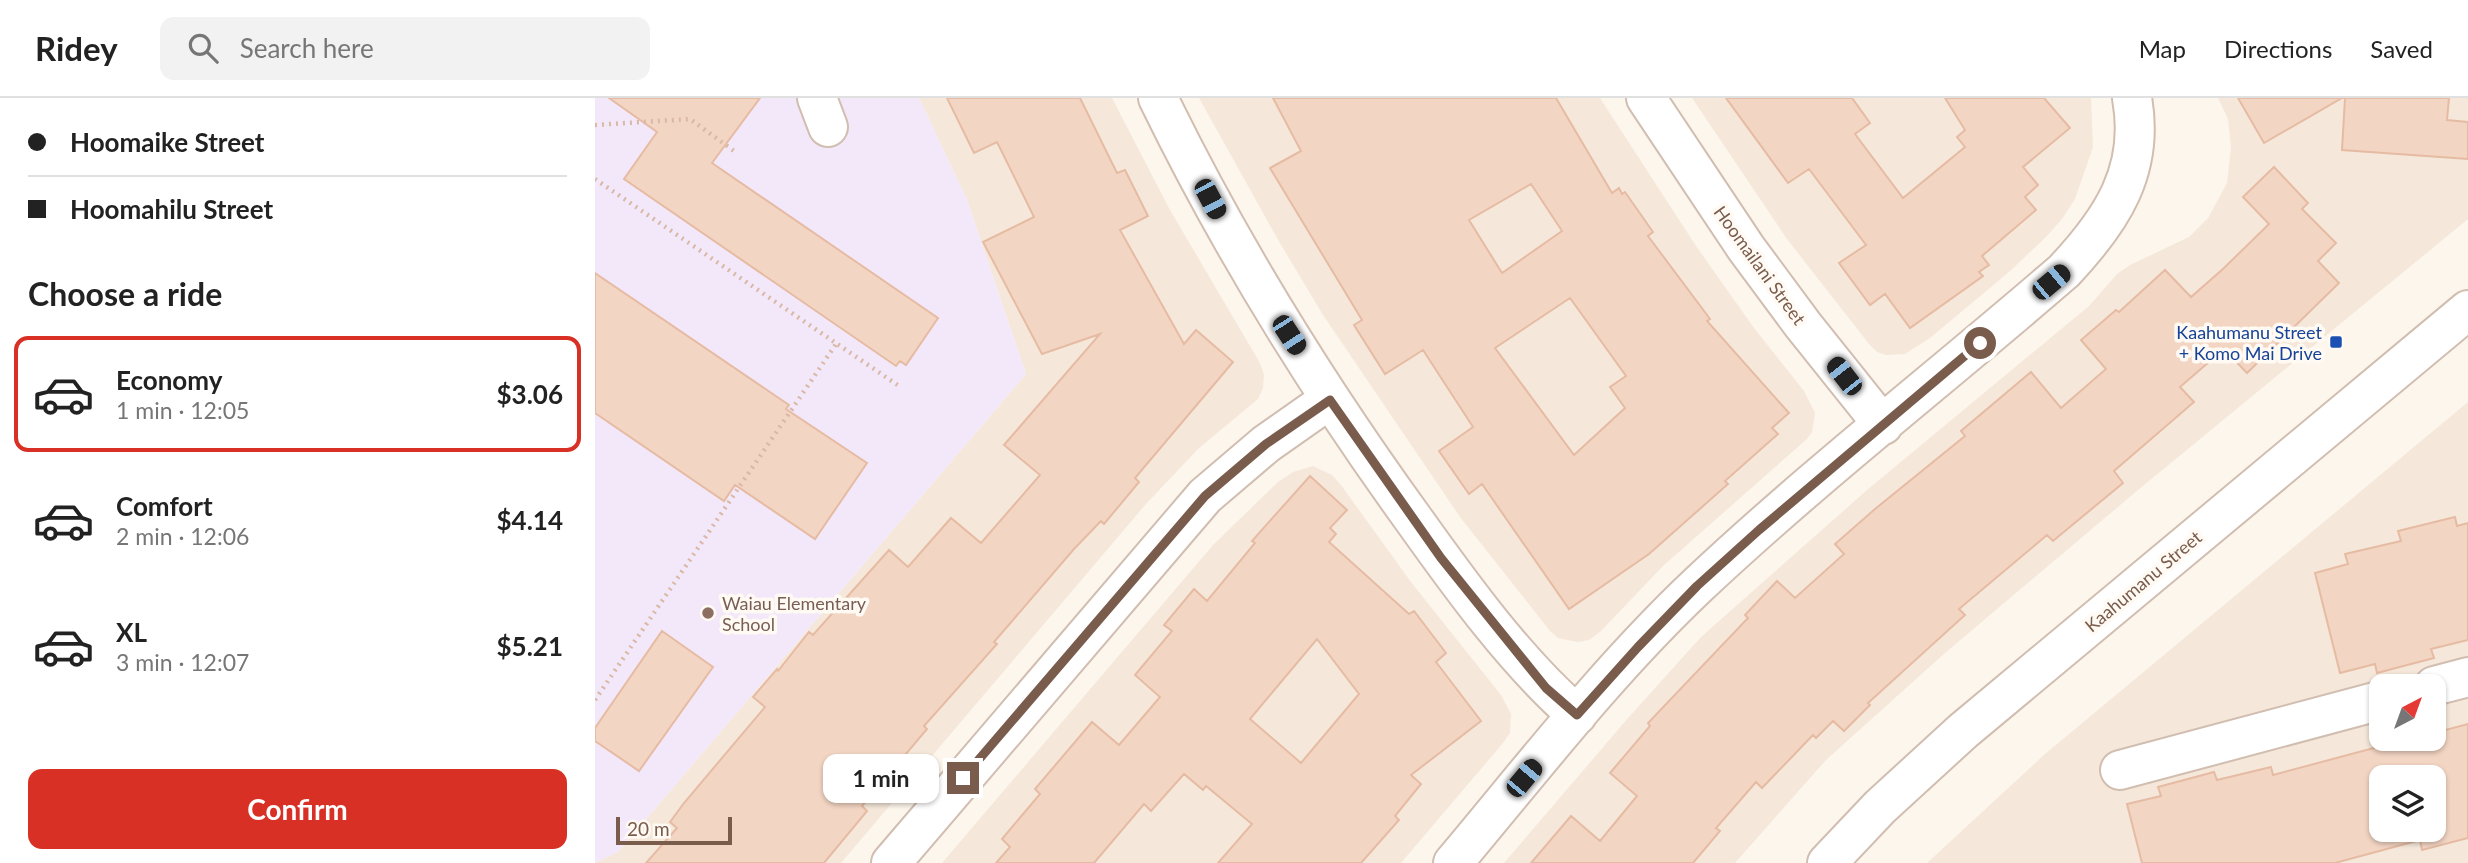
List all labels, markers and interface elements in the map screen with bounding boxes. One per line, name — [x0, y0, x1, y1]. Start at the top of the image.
search box — [160, 17, 650, 80]
text: Ridey — [35, 28, 118, 68]
icon: search — [184, 29, 222, 67]
text: Search here — [240, 32, 374, 64]
text: Map — [2139, 34, 2186, 63]
text: Directions — [2224, 34, 2332, 63]
text: Saved — [2370, 34, 2433, 63]
text: Hoomaike Street — [70, 126, 265, 158]
car — [1191, 176, 1230, 222]
text: Hoomahilu Street — [70, 193, 273, 225]
street label: Hoomailani Street — [1710, 201, 1811, 329]
car — [2029, 260, 2074, 304]
text: Choose a ride — [28, 274, 222, 313]
car — [1269, 312, 1310, 358]
place label: Kaahumanu Street + Komo Mai Drive — [2176, 321, 2323, 364]
route start — [1964, 327, 1996, 359]
marker: Kaahumanu Street + Komo Mai Drive — [2328, 334, 2344, 350]
car — [1823, 353, 1866, 399]
icon: car — [32, 363, 95, 426]
text: Economy — [116, 364, 222, 396]
text: $3.06 — [497, 378, 563, 410]
text: 1 min · 12:05 — [116, 396, 249, 424]
icon: car — [32, 489, 95, 552]
text: Comfort — [116, 490, 213, 522]
text: $4.14 — [497, 504, 563, 536]
text: 2 min · 12:06 — [116, 522, 249, 550]
street label: Kaahumanu Street — [2080, 525, 2206, 636]
place label: Waiau Elementary School — [722, 592, 867, 635]
marker: Waiau Elementary School — [700, 605, 716, 621]
icon: car — [32, 615, 95, 678]
text: XL — [116, 616, 147, 648]
text: $5.21 — [497, 630, 563, 662]
text: 3 min · 12:07 — [116, 648, 249, 676]
north arrow — [2369, 674, 2447, 751]
map controls — [2369, 674, 2446, 842]
callout: 1 min — [823, 754, 939, 802]
car — [1503, 755, 1546, 801]
route end — [947, 762, 979, 794]
text: 1 min — [852, 764, 910, 792]
button: layers — [2369, 765, 2446, 842]
button: Confirm — [28, 769, 567, 849]
scale bar — [616, 814, 731, 846]
text: 20 m — [627, 817, 670, 840]

